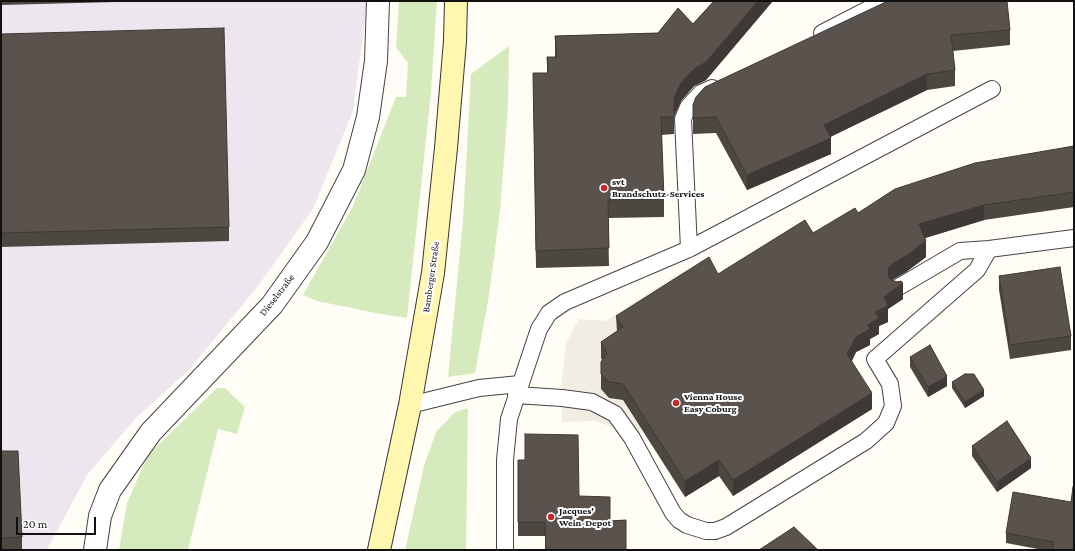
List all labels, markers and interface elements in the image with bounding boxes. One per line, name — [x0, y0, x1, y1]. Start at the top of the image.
place label: svt Brandschutz-Services — [612, 176, 704, 200]
marker: svt Brandschutz-Services — [599, 183, 609, 193]
street label: Bamberger Straße — [420, 241, 442, 313]
street label: Dieselstraße — [257, 272, 297, 318]
place label: Vienna House Easy Coburg — [684, 391, 742, 414]
marker: Vienna House Easy Coburg — [671, 398, 681, 408]
place label: Jacques' Wein-Depot — [559, 505, 611, 528]
scale bar — [18, 509, 98, 535]
marker: Jacques' Wein-Depot — [546, 512, 556, 522]
text: 20 m — [23, 517, 47, 531]

